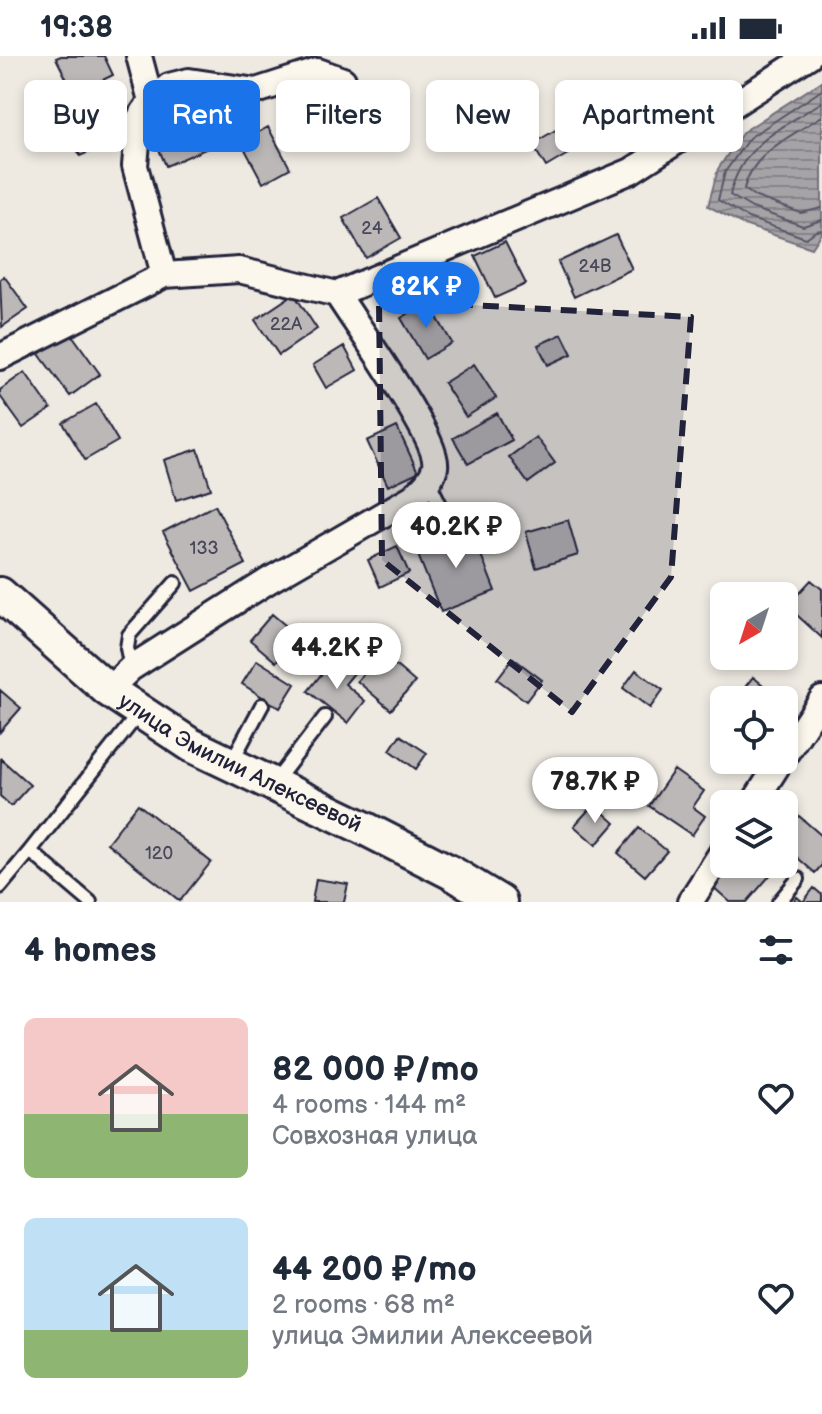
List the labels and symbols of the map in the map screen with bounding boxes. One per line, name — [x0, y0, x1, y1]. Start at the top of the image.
house number: 24 — [361, 218, 383, 239]
house number: 24В — [579, 256, 611, 277]
pin: 82K ₽ — [370, 262, 482, 330]
house number: 22А — [270, 314, 302, 335]
pin: 40.2K ₽ — [382, 502, 530, 570]
house number: 133 — [189, 538, 219, 559]
north arrow — [710, 582, 798, 670]
pin: 44.2K ₽ — [263, 623, 411, 691]
street label: улица Эмилии Алексеевой — [113, 687, 366, 838]
pin: 78.7K ₽ — [521, 757, 669, 825]
house number: 120 — [145, 843, 173, 864]

